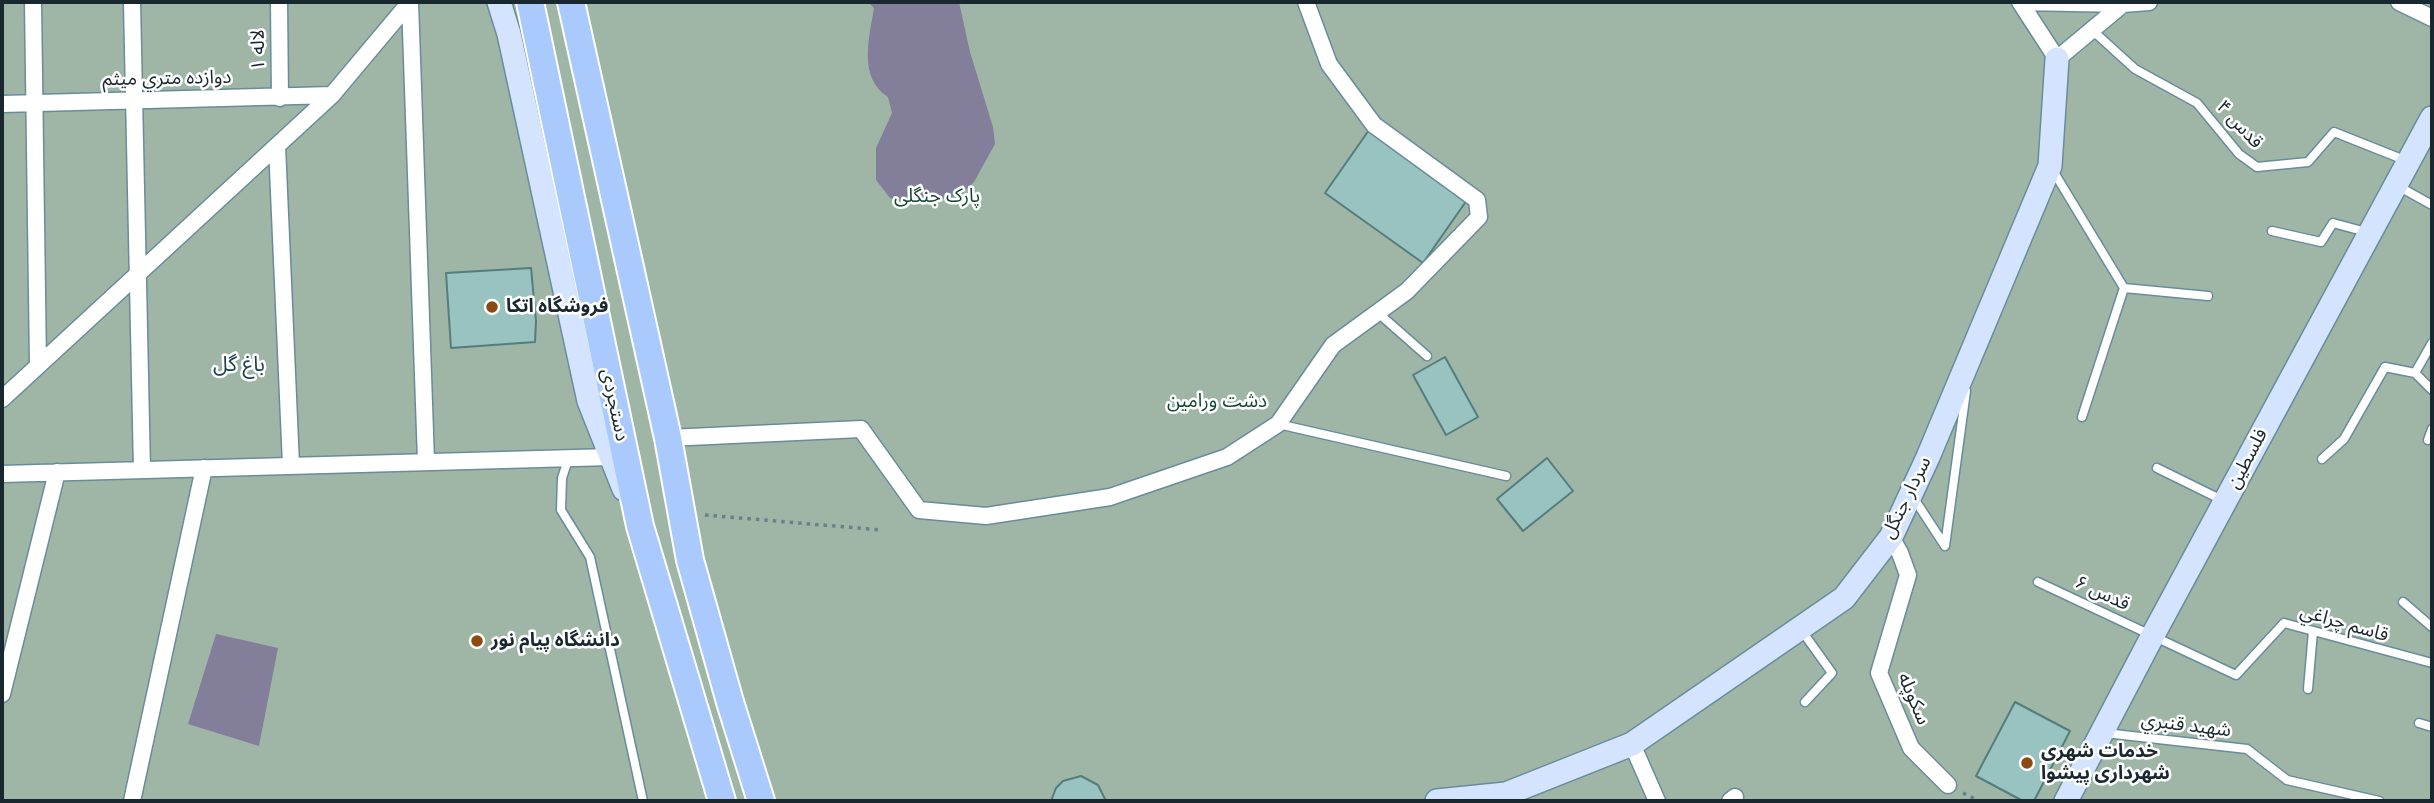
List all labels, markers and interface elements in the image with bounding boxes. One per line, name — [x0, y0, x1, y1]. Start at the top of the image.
street label: لاله ۱ — [247, 29, 271, 71]
street label: دوازده متري میثم — [102, 66, 232, 92]
street label: قدس ۴ — [2211, 96, 2267, 154]
park label: پارک جنگلی — [894, 186, 980, 208]
place label: فروشگاه اتکا — [506, 296, 608, 318]
marker: فروشگاه اتکا — [484, 299, 500, 315]
district label: باغ گل — [213, 352, 265, 378]
street label: دستجردی — [595, 367, 633, 443]
park label: دشت ورامین — [1167, 391, 1267, 413]
street label: فلسطین — [2223, 425, 2273, 493]
street label: سردار جنگل — [1877, 453, 1937, 543]
street label: قدس ۶ — [2071, 572, 2133, 616]
street label: قاسم چراغي — [2297, 601, 2391, 647]
place label: دانشگاه پیام نور — [491, 630, 620, 652]
marker: دانشگاه پیام نور — [469, 633, 485, 649]
street label: سکوپله — [1892, 670, 1934, 728]
street label: شهيد قنبري — [2140, 709, 2232, 743]
place label: خدمات شهری شهرداری پیشوا — [2041, 741, 2170, 785]
marker: خدمات شهری شهرداری پیشوا — [2019, 755, 2035, 771]

